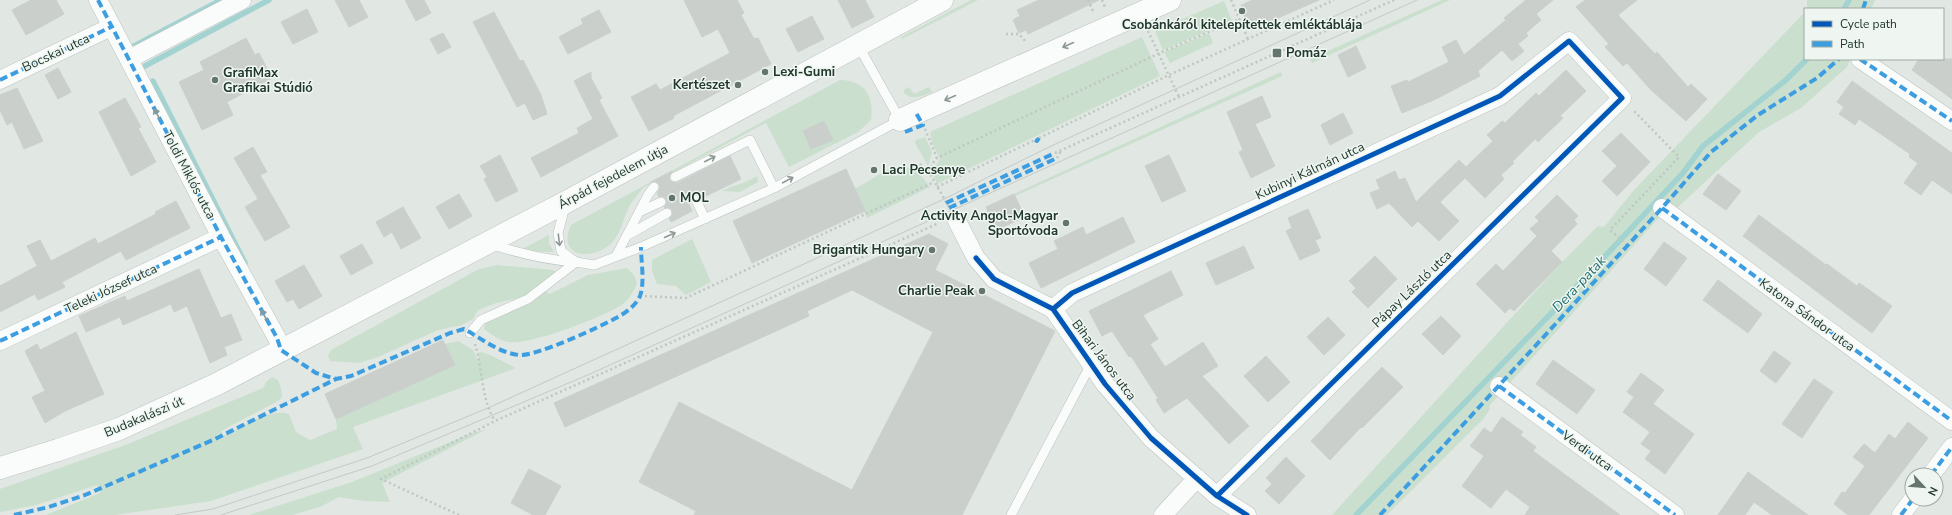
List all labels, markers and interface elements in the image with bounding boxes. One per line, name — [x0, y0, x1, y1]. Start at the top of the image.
marker: Csobánkáról kitelepítettek emléktáblája — [1237, 6, 1247, 16]
legend — [1804, 8, 1944, 60]
place label: Csobánkáról kitelepítettek emléktáblája — [1122, 16, 1362, 34]
text: Cycle path — [1840, 16, 1897, 32]
street label: Bocskai utca — [19, 30, 93, 76]
text: Path — [1840, 36, 1865, 52]
one-way arrow — [1063, 42, 1075, 50]
place label: Pomáz — [1286, 44, 1326, 62]
marker: Pomáz — [1271, 47, 1283, 59]
place label: Lexi-Gumi — [773, 63, 835, 81]
place label: GrafiMax Grafikai Stúdió — [223, 64, 313, 97]
marker: Lexi-Gumi — [760, 67, 770, 77]
marker: GrafiMax Grafikai Stúdió — [210, 75, 220, 85]
place label: Kertészet — [673, 76, 731, 94]
marker: Kertészet — [733, 80, 743, 90]
one-way arrow — [944, 95, 956, 102]
one-way arrow — [152, 108, 160, 120]
street label: Toldi Miklós utca — [158, 128, 220, 222]
street label: Kubinyi Kálmán utca — [1253, 138, 1367, 204]
street label: Árpád fejedelem útja — [554, 140, 671, 214]
one-way arrow — [703, 155, 715, 162]
place label: Laci Pecsenye — [882, 161, 965, 179]
marker: Laci Pecsenye — [869, 165, 879, 175]
one-way arrow — [782, 176, 794, 184]
place label: MOL — [680, 189, 709, 207]
marker: MOL — [667, 193, 677, 203]
place label: Activity Angol-Magyar Sportóvoda — [921, 207, 1059, 240]
marker: Activity Angol-Magyar Sportóvoda — [1061, 218, 1071, 228]
one-way arrow — [664, 230, 676, 238]
one-way arrow — [555, 233, 563, 246]
place label: Brigantik Hungary — [813, 241, 924, 259]
marker: Brigantik Hungary — [927, 245, 937, 255]
street label: Pápay László utca — [1368, 246, 1456, 332]
water label: Dera-patak — [1548, 251, 1611, 316]
street label: Teleki József utca — [62, 260, 160, 318]
street label: Katona Sándor utca — [1756, 274, 1858, 356]
place label: Charlie Peak — [898, 282, 975, 300]
marker: Charlie Peak — [977, 286, 987, 296]
one-way arrow — [260, 309, 267, 321]
street label: Bihari János utca — [1068, 316, 1140, 404]
street label: Budakalászi út — [101, 392, 187, 442]
street label: Verdi utca — [1557, 426, 1616, 475]
north arrow — [1904, 467, 1944, 507]
text: N — [1924, 484, 1941, 498]

